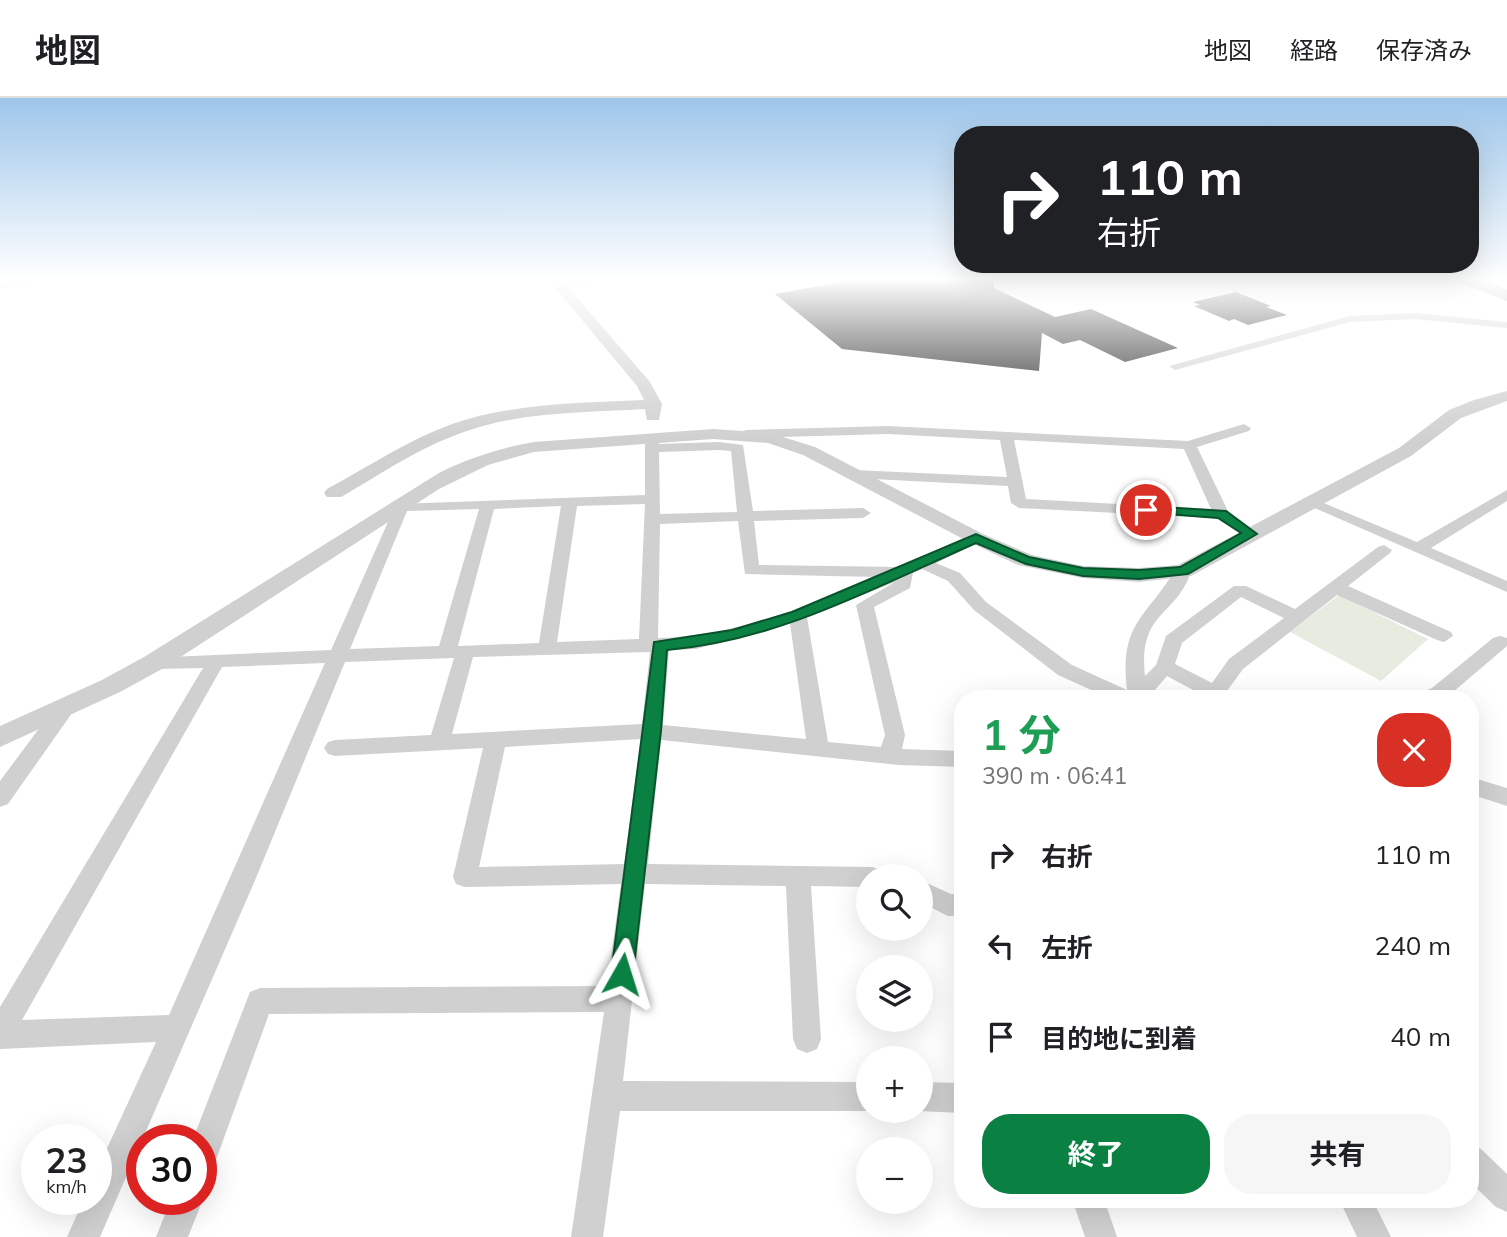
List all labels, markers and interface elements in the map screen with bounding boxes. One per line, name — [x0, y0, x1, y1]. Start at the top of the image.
text: 地図 — [35, 29, 101, 70]
text: 地図 — [1204, 35, 1252, 65]
text: 経路 — [1290, 35, 1338, 65]
text: 保存済み — [1376, 35, 1472, 65]
text: 110 m — [1097, 146, 1243, 207]
icon: right — [982, 154, 1073, 245]
text: 右折 — [1097, 212, 1161, 252]
pin — [1116, 480, 1176, 540]
icon: arrive — [1127, 491, 1165, 529]
text: 1 分 — [982, 708, 1061, 761]
button: close — [1377, 713, 1451, 787]
text: 390 m · 06:41 — [982, 761, 1127, 790]
icon: right — [982, 836, 1020, 874]
text: 110 m — [1375, 838, 1451, 871]
text: 右折 — [1041, 840, 1093, 873]
map controls — [856, 864, 933, 1214]
button: search — [856, 864, 933, 941]
icon: left — [982, 927, 1020, 965]
text: 240 m — [1375, 929, 1451, 962]
text: 左折 — [1041, 931, 1093, 964]
position arrow — [585, 937, 659, 1011]
button: layers — [856, 955, 933, 1032]
icon: arrive — [982, 1018, 1020, 1056]
text: 40 m — [1390, 1020, 1451, 1053]
text: 目的地に到着 — [1041, 1022, 1197, 1055]
button: + — [856, 1046, 933, 1123]
button: 終了 — [982, 1114, 1210, 1194]
button: 共有 — [1224, 1114, 1451, 1194]
speed limit sign: 30 — [126, 1124, 217, 1215]
button: − — [856, 1137, 933, 1214]
text: 23 — [45, 1138, 88, 1182]
text: km/h — [46, 1175, 87, 1198]

